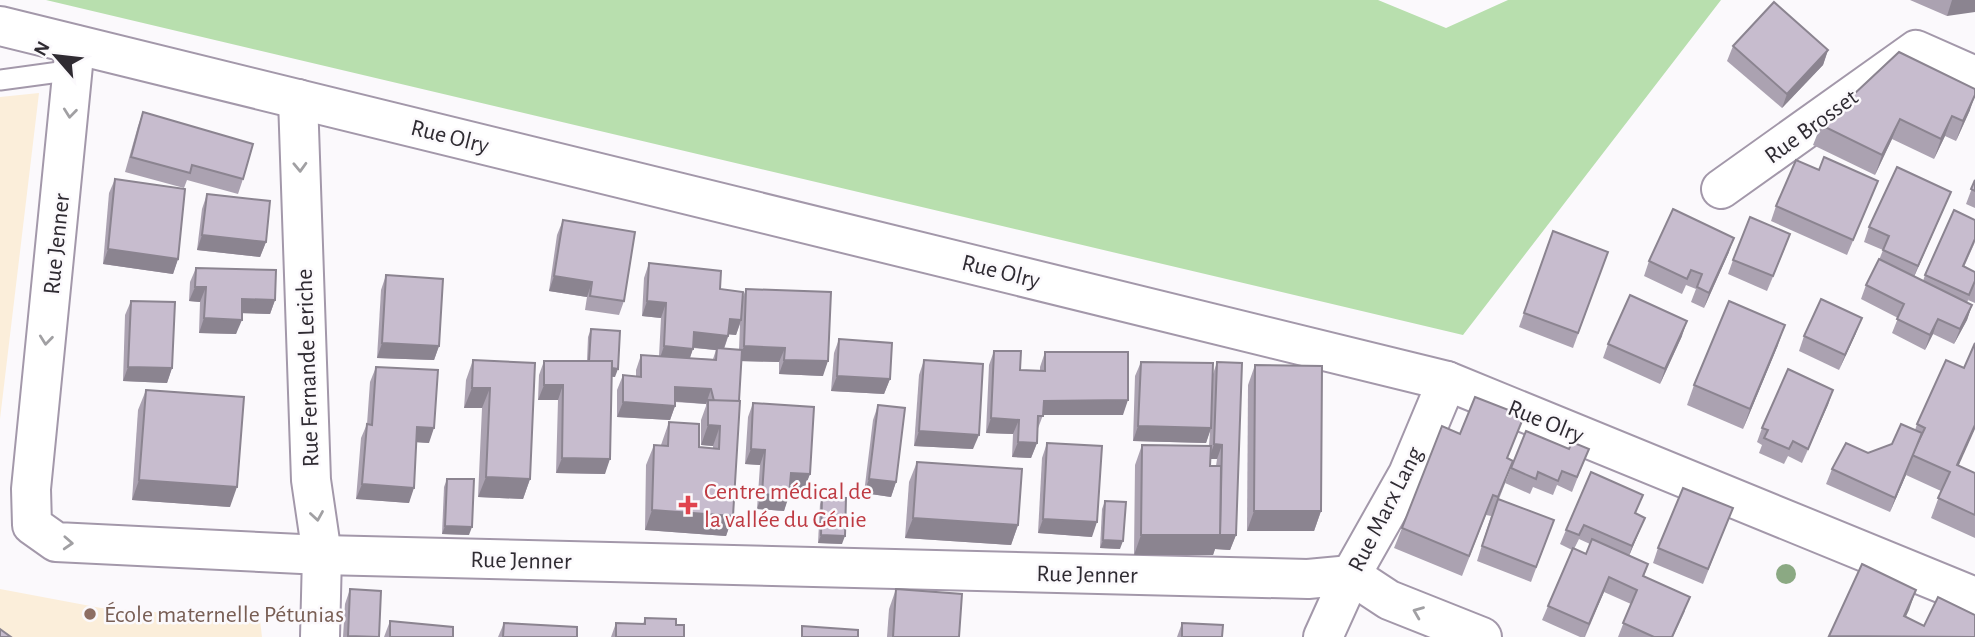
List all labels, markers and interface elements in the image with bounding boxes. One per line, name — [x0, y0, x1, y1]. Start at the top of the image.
north arrow — [21, 21, 91, 91]
text: N — [31, 38, 54, 59]
street label: Rue Brosset — [1761, 85, 1863, 168]
one-way arrow — [62, 108, 77, 119]
street label: Rue Olry — [408, 116, 491, 158]
one-way arrow — [292, 162, 308, 173]
street label: Rue Jenner — [40, 192, 74, 296]
street label: Rue Olry — [959, 251, 1042, 293]
street label: Rue Fernande Leriche — [293, 268, 323, 468]
one-way arrow — [39, 335, 54, 346]
street label: Rue Olry — [1504, 396, 1587, 448]
street label: Rue Marx Lang — [1344, 443, 1428, 576]
place label: Centre médical de la vallée du Génie — [704, 480, 872, 532]
marker: Centre médical de la vallée du Génie — [678, 495, 698, 515]
one-way arrow — [309, 511, 324, 522]
one-way arrow — [63, 535, 74, 550]
street label: Rue Jenner — [470, 548, 572, 574]
street label: Rue Jenner — [1036, 562, 1138, 588]
place label: École maternelle Pétunias — [104, 601, 344, 627]
marker: École maternelle Pétunias — [82, 606, 98, 622]
one-way arrow — [1413, 606, 1425, 620]

